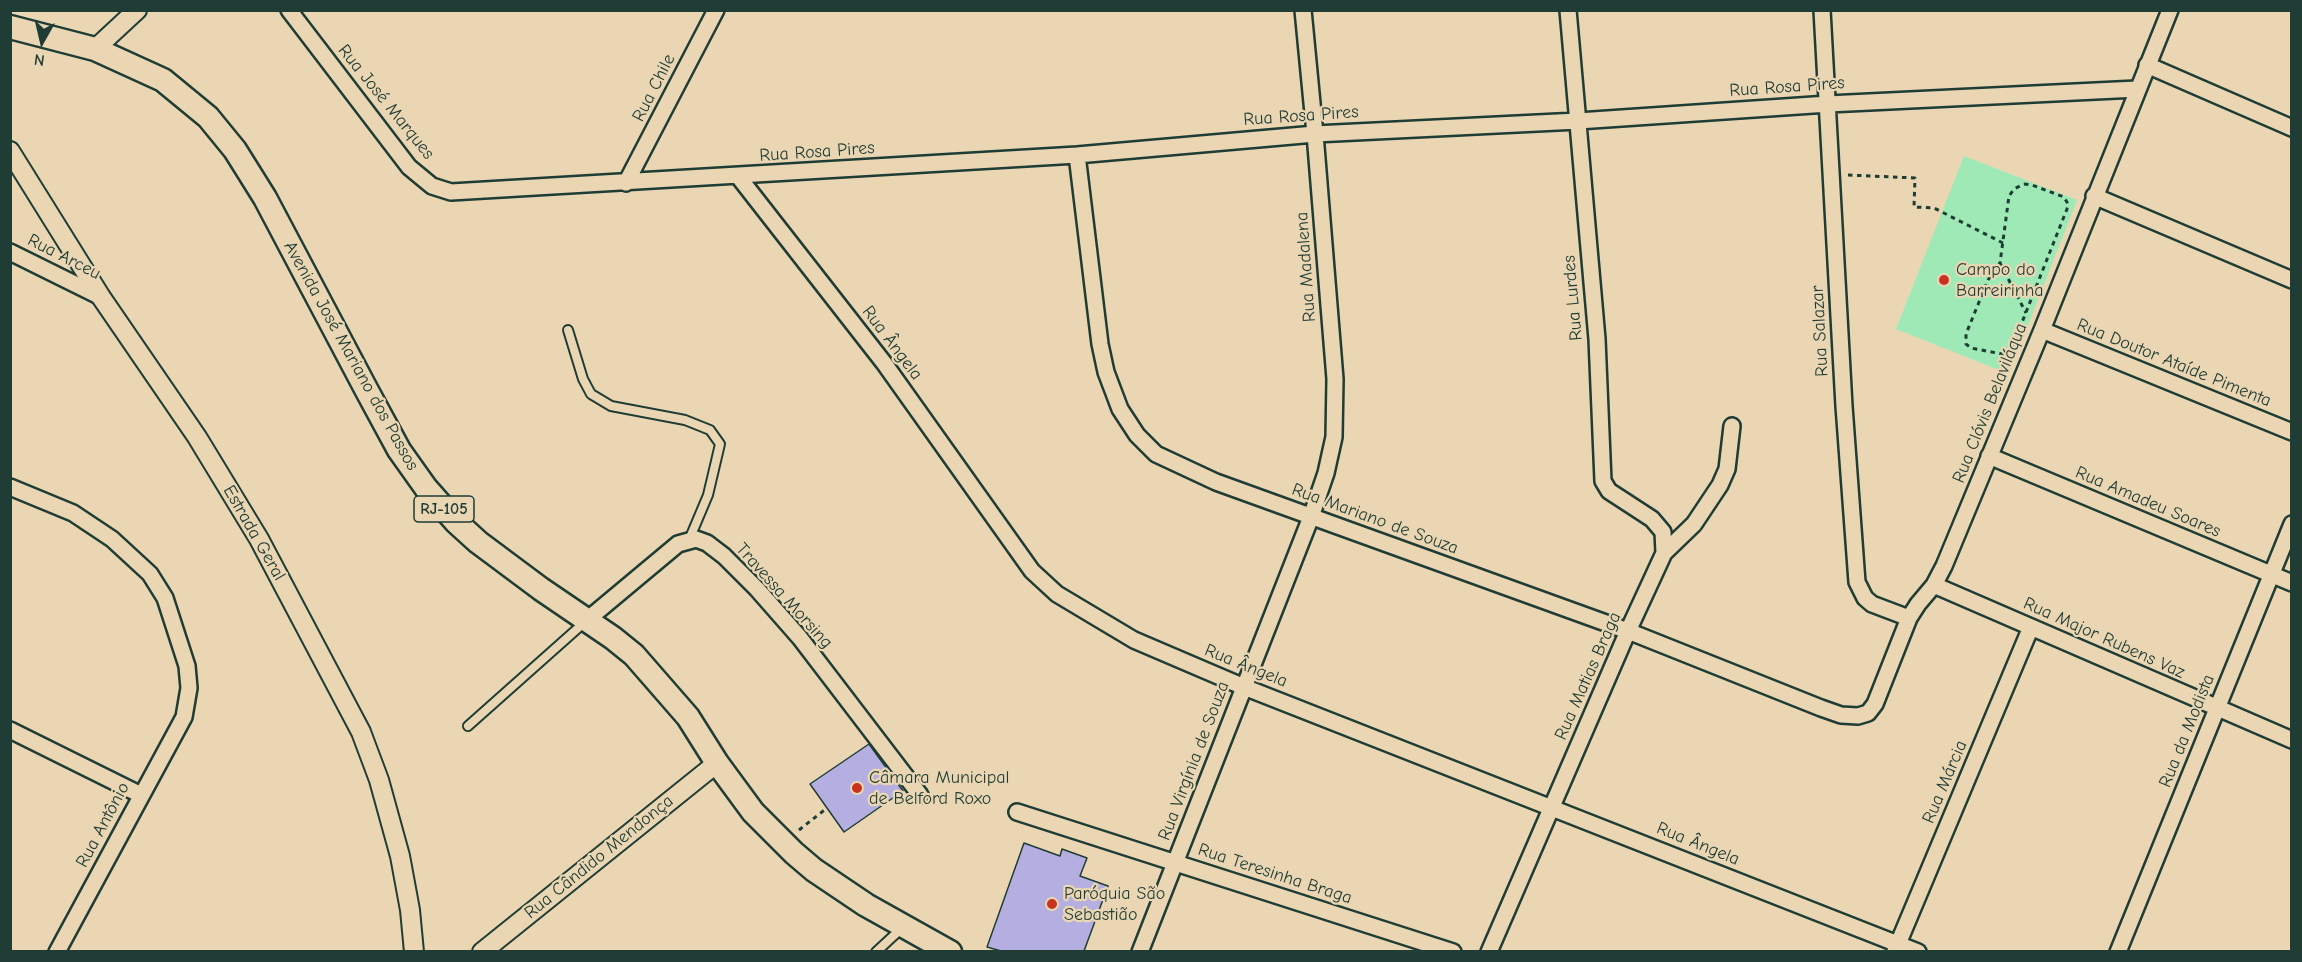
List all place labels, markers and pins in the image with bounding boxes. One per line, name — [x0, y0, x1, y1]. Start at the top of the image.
place label: Campo do Barreirinha — [1956, 259, 2044, 302]
marker: Campo do Barreirinha — [1937, 273, 1951, 287]
place label: Câmara Municipal de Belford Roxo — [869, 767, 1009, 810]
marker: Câmara Municipal de Belford Roxo — [850, 781, 864, 795]
place label: Paróquia São Sebastião — [1064, 883, 1165, 926]
marker: Paróquia São Sebastião — [1045, 897, 1059, 911]

